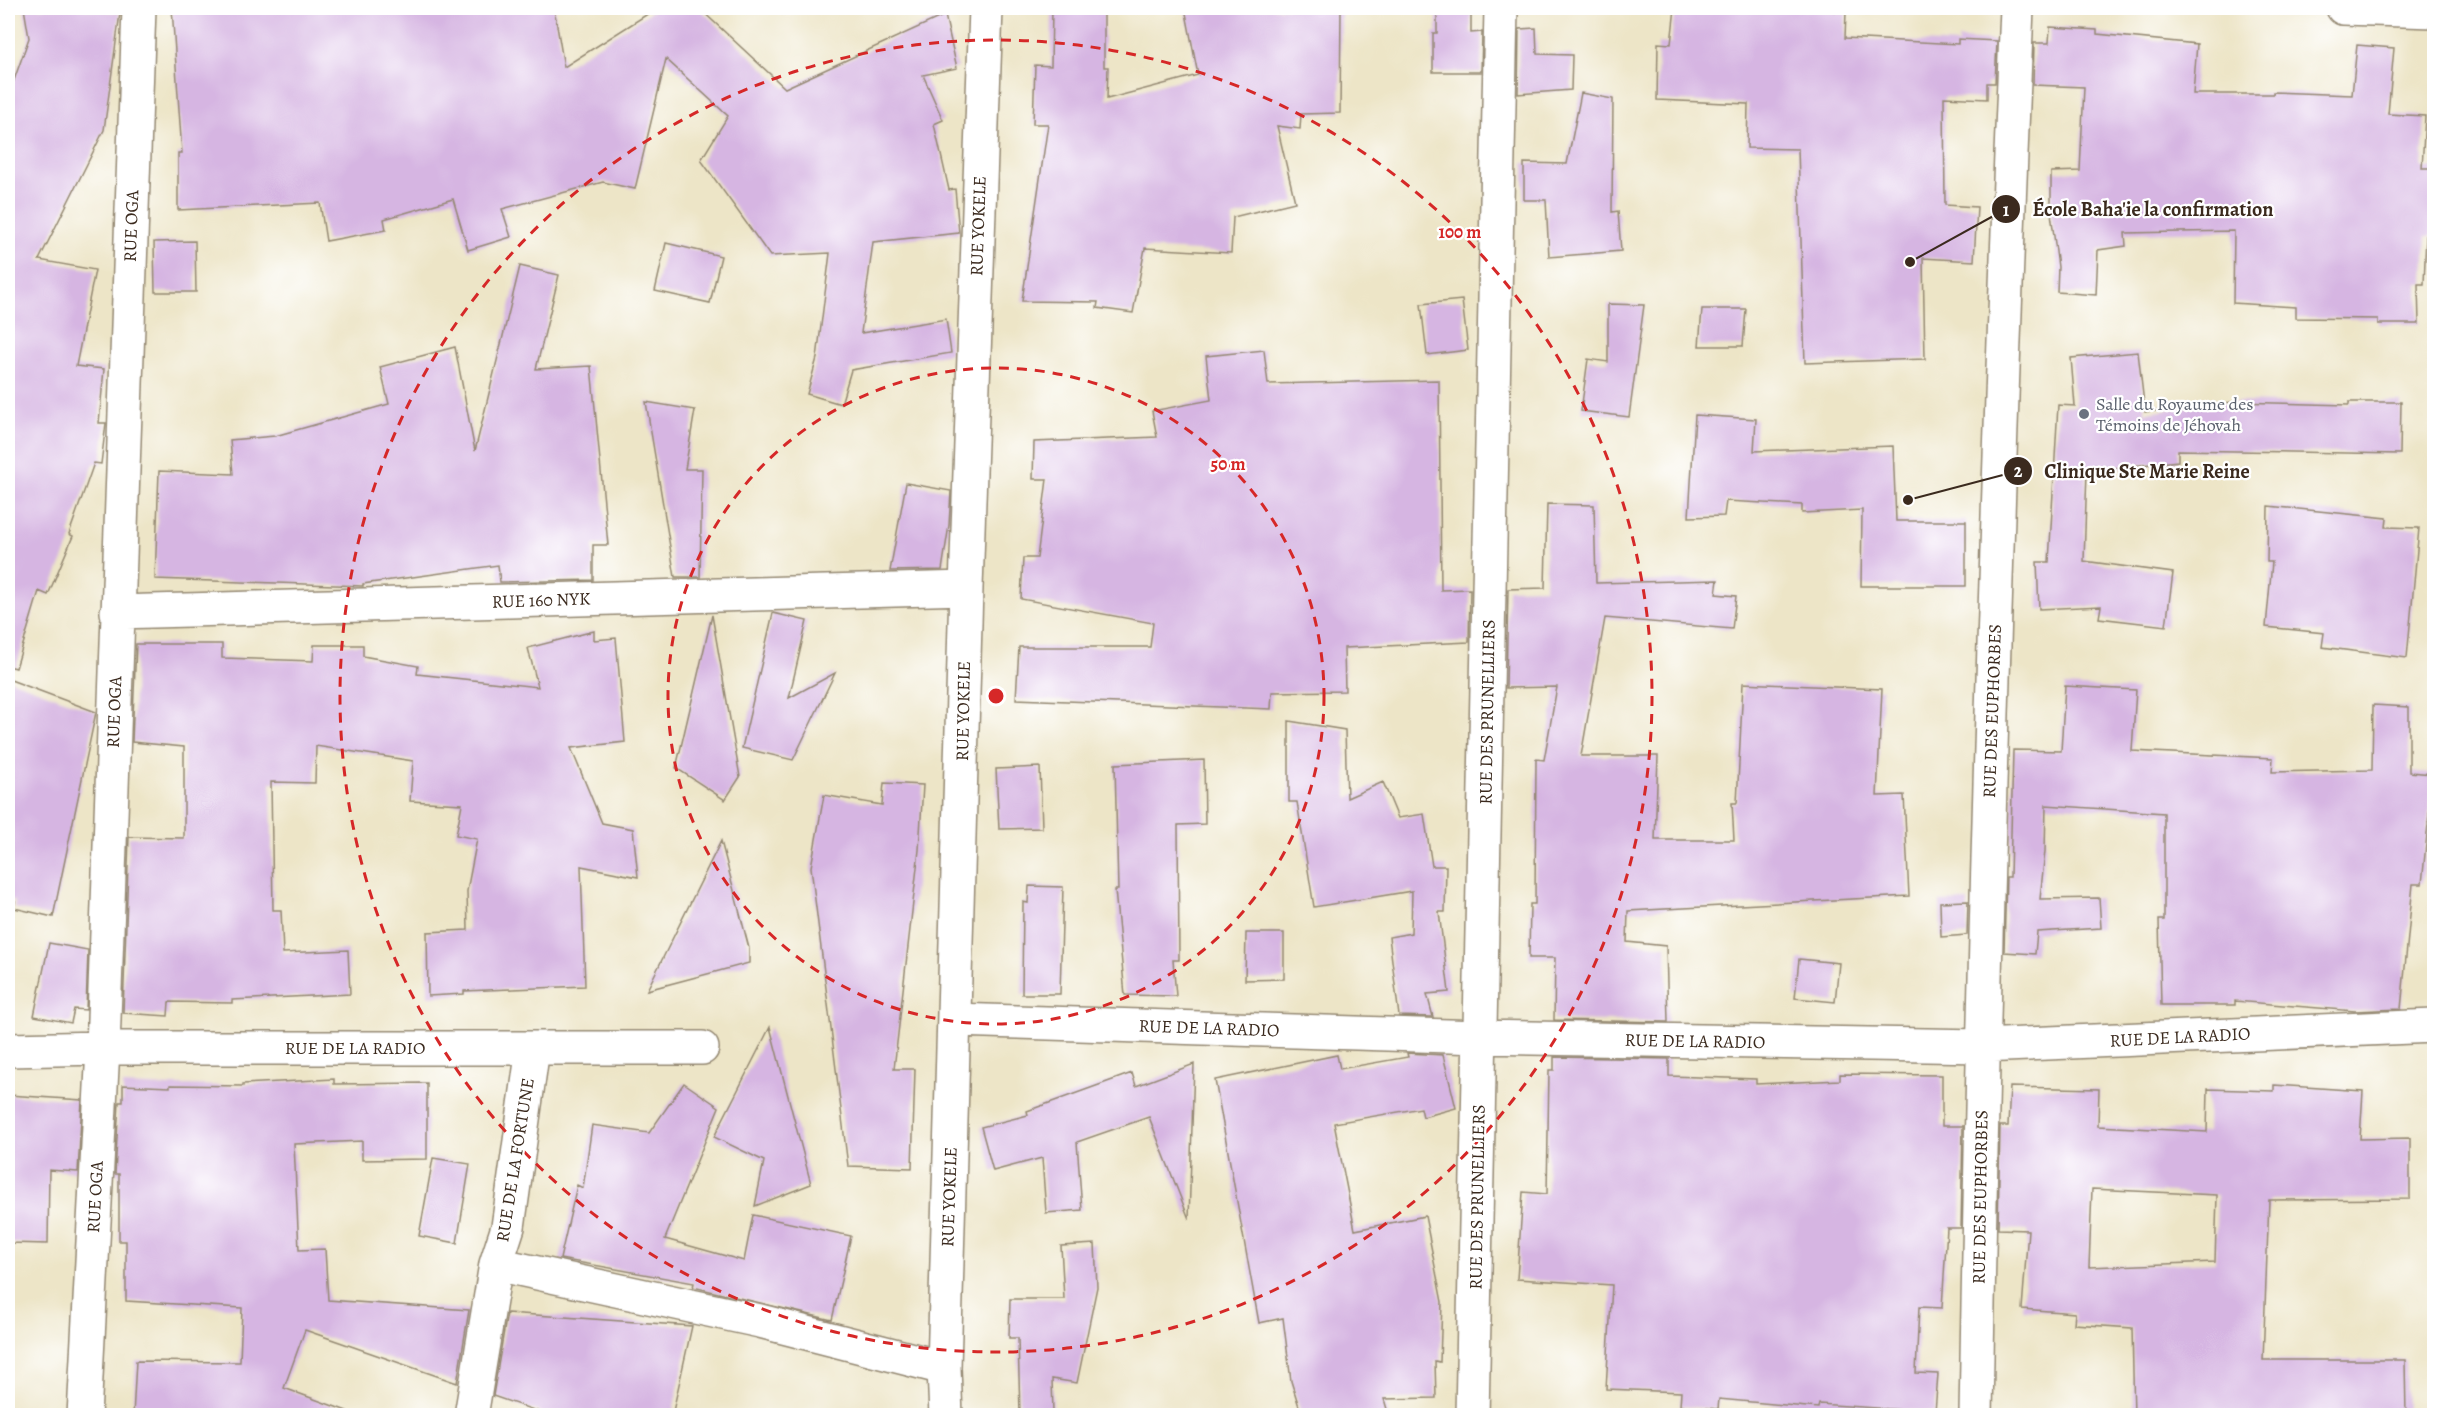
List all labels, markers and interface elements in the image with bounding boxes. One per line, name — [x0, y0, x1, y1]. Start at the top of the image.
street label: RUE YOKELE — [964, 175, 992, 277]
street label: RUE OGA — [118, 189, 144, 262]
callout: École Baha'ie la confirmation — [1991, 190, 2286, 228]
text: École Baha'ie la confirmation — [2032, 196, 2274, 223]
text: 1 — [2003, 198, 2010, 222]
text: 100 m — [1439, 220, 1481, 244]
place label: Salle du Royaume des Témoins de Jéhovah — [2096, 392, 2254, 437]
marker: Salle du Royaume des Témoins de Jéhovah — [2077, 407, 2091, 421]
text: 50 m — [1211, 452, 1245, 476]
callout: Clinique Ste Marie Reine — [2003, 452, 2262, 490]
text: Clinique Ste Marie Reine — [2044, 458, 2250, 485]
text: 2 — [2014, 459, 2023, 483]
street label: RUE 160 NYK — [491, 586, 591, 614]
street label: RUE DES PRUNELLIERS — [1473, 619, 1501, 805]
street label: RUE DES EUPHORBES — [1977, 624, 2007, 798]
street label: RUE YOKELE — [950, 661, 976, 761]
street label: RUE OGA — [101, 675, 127, 748]
centre of rings — [986, 686, 1006, 706]
street label: RUE DE LA RADIO — [1138, 1014, 1280, 1042]
street label: RUE DE LA RADIO — [2109, 1021, 2251, 1053]
street label: RUE DE LA RADIO — [1624, 1028, 1766, 1054]
street label: RUE DE LA RADIO — [285, 1036, 425, 1060]
street label: RUE DE LA FORTUNE — [490, 1076, 540, 1244]
street label: RUE DES PRUNELLIERS — [1463, 1104, 1491, 1290]
street label: RUE DES EUPHORBES — [1966, 1110, 1994, 1284]
street label: RUE YOKELE — [935, 1146, 963, 1248]
street label: RUE OGA — [81, 1160, 109, 1234]

